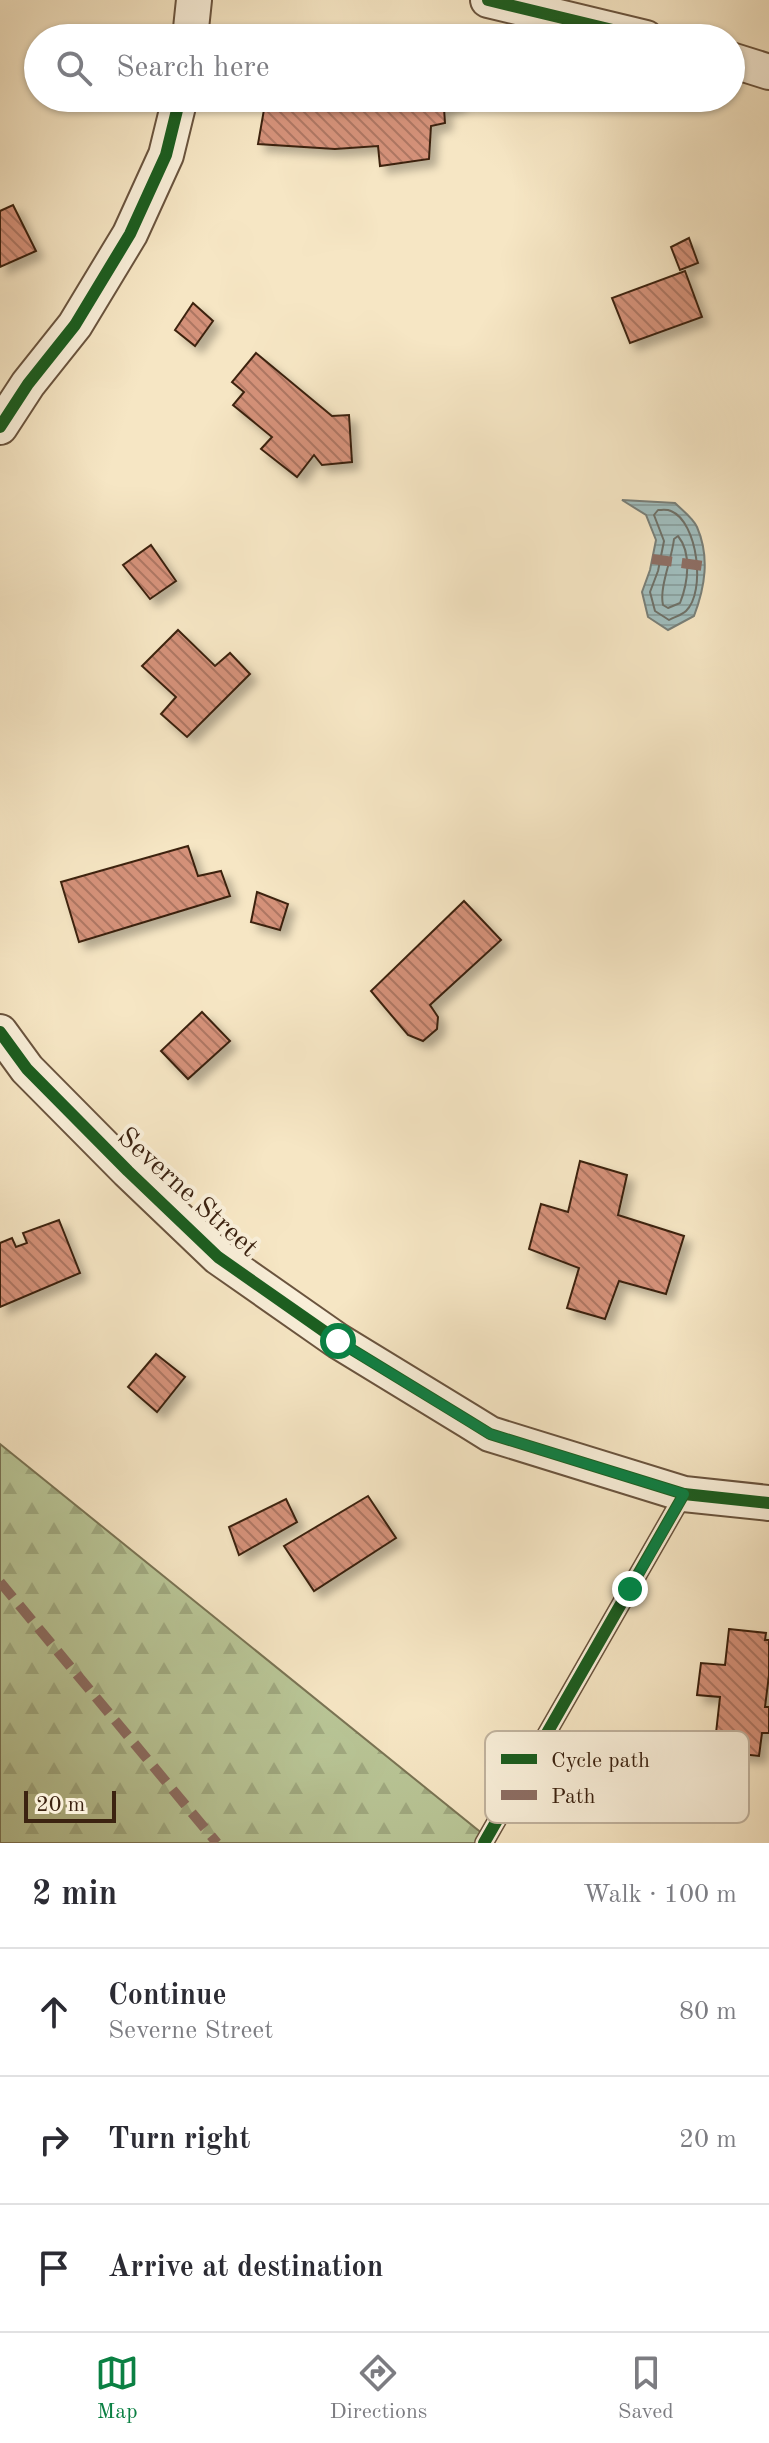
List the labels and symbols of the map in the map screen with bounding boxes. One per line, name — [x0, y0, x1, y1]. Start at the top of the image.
street label: Severne Street — [111, 1123, 263, 1263]
route start — [320, 1323, 356, 1359]
route end — [612, 1571, 648, 1607]
legend — [485, 1731, 749, 1823]
text: Cycle path — [551, 1750, 650, 1772]
text: Path — [551, 1786, 596, 1808]
scale bar — [24, 1787, 116, 1823]

